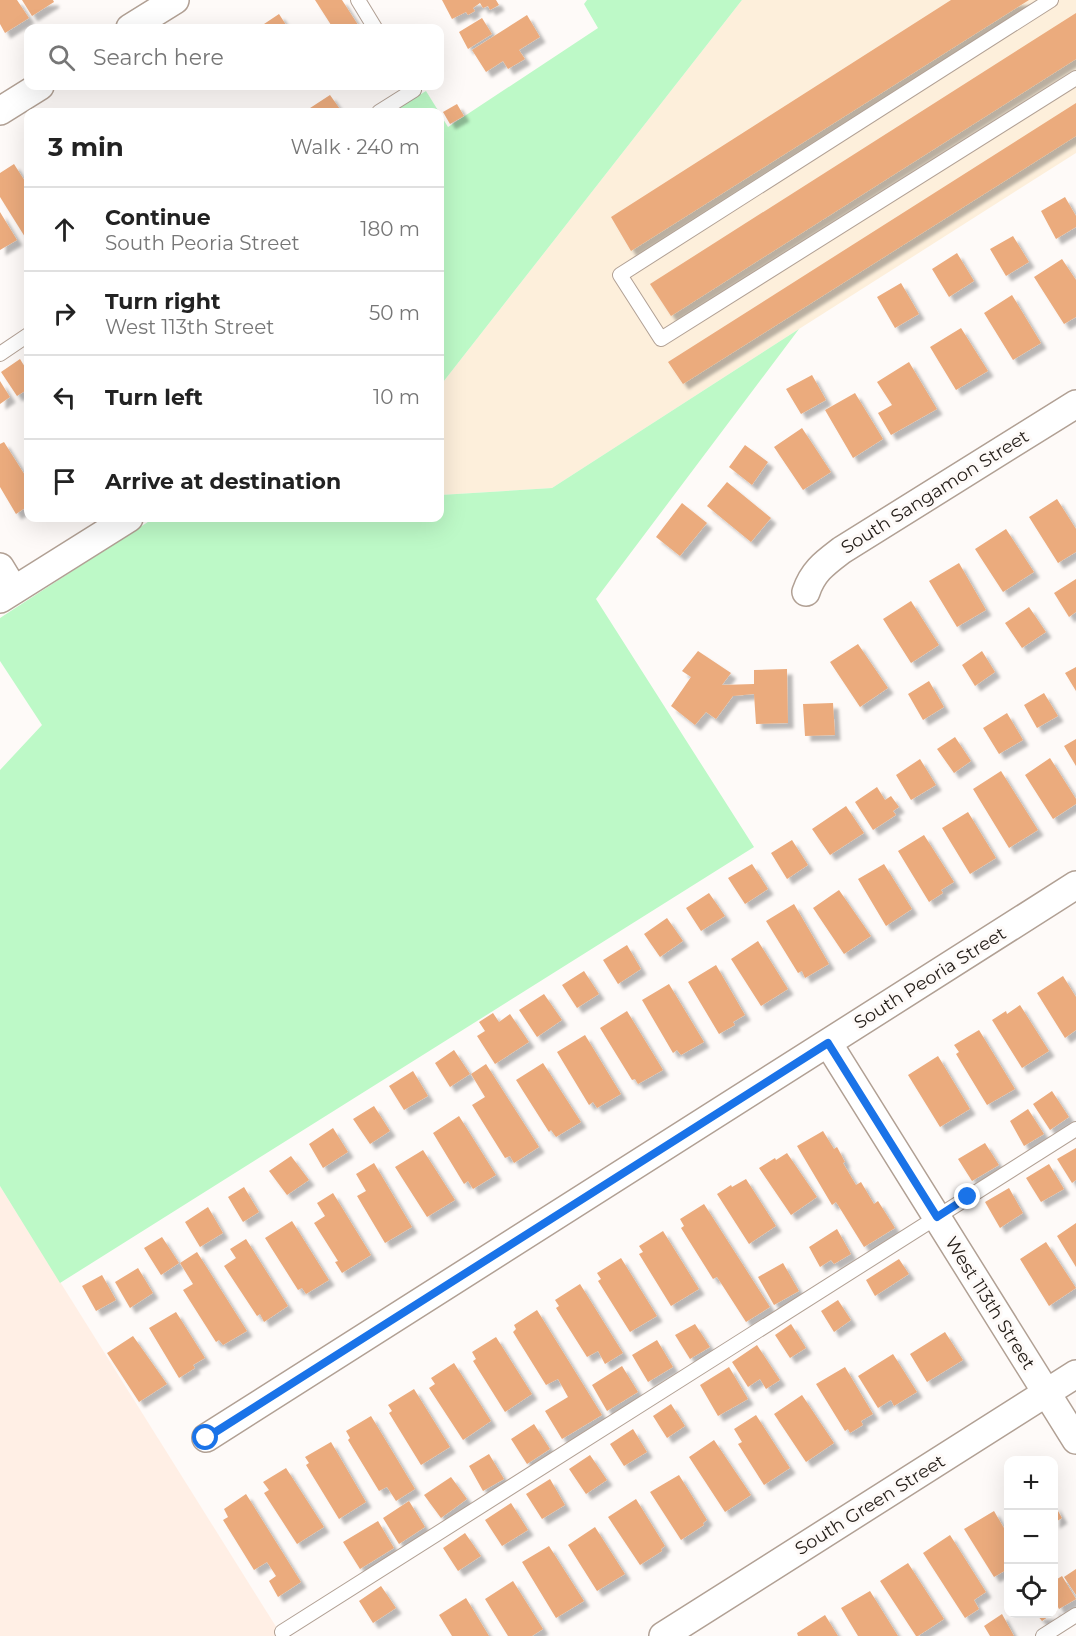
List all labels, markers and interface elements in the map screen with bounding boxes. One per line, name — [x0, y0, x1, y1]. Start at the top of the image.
search box — [24, 24, 444, 90]
icon: search — [45, 41, 78, 74]
text: Search here — [93, 44, 224, 71]
text: 3 min — [48, 131, 124, 163]
text: Walk · 240 m — [290, 135, 420, 159]
text: Continue — [105, 204, 211, 231]
icon: ahead — [48, 213, 81, 246]
text: 180 m — [360, 217, 420, 241]
text: South Peoria Street — [105, 231, 300, 255]
text: Turn right — [105, 288, 220, 315]
icon: right — [48, 297, 81, 330]
text: 50 m — [369, 301, 420, 325]
text: West 113th Street — [105, 315, 274, 339]
icon: left — [48, 381, 81, 414]
text: Turn left — [105, 384, 203, 411]
text: 10 m — [373, 385, 420, 409]
street label: South Sangamon Street — [837, 425, 1033, 559]
icon: arrive — [48, 465, 81, 498]
text: Arrive at destination — [105, 468, 341, 495]
street label: South Peoria Street — [850, 922, 1010, 1034]
route end — [954, 1183, 980, 1209]
street label: West 113th Street — [940, 1233, 1040, 1373]
route start — [192, 1424, 218, 1450]
street label: South Green Street — [791, 1450, 949, 1560]
map controls — [1004, 1456, 1058, 1618]
button: + — [1004, 1456, 1058, 1510]
button: − — [1004, 1510, 1058, 1564]
button: locate — [1004, 1564, 1058, 1618]

